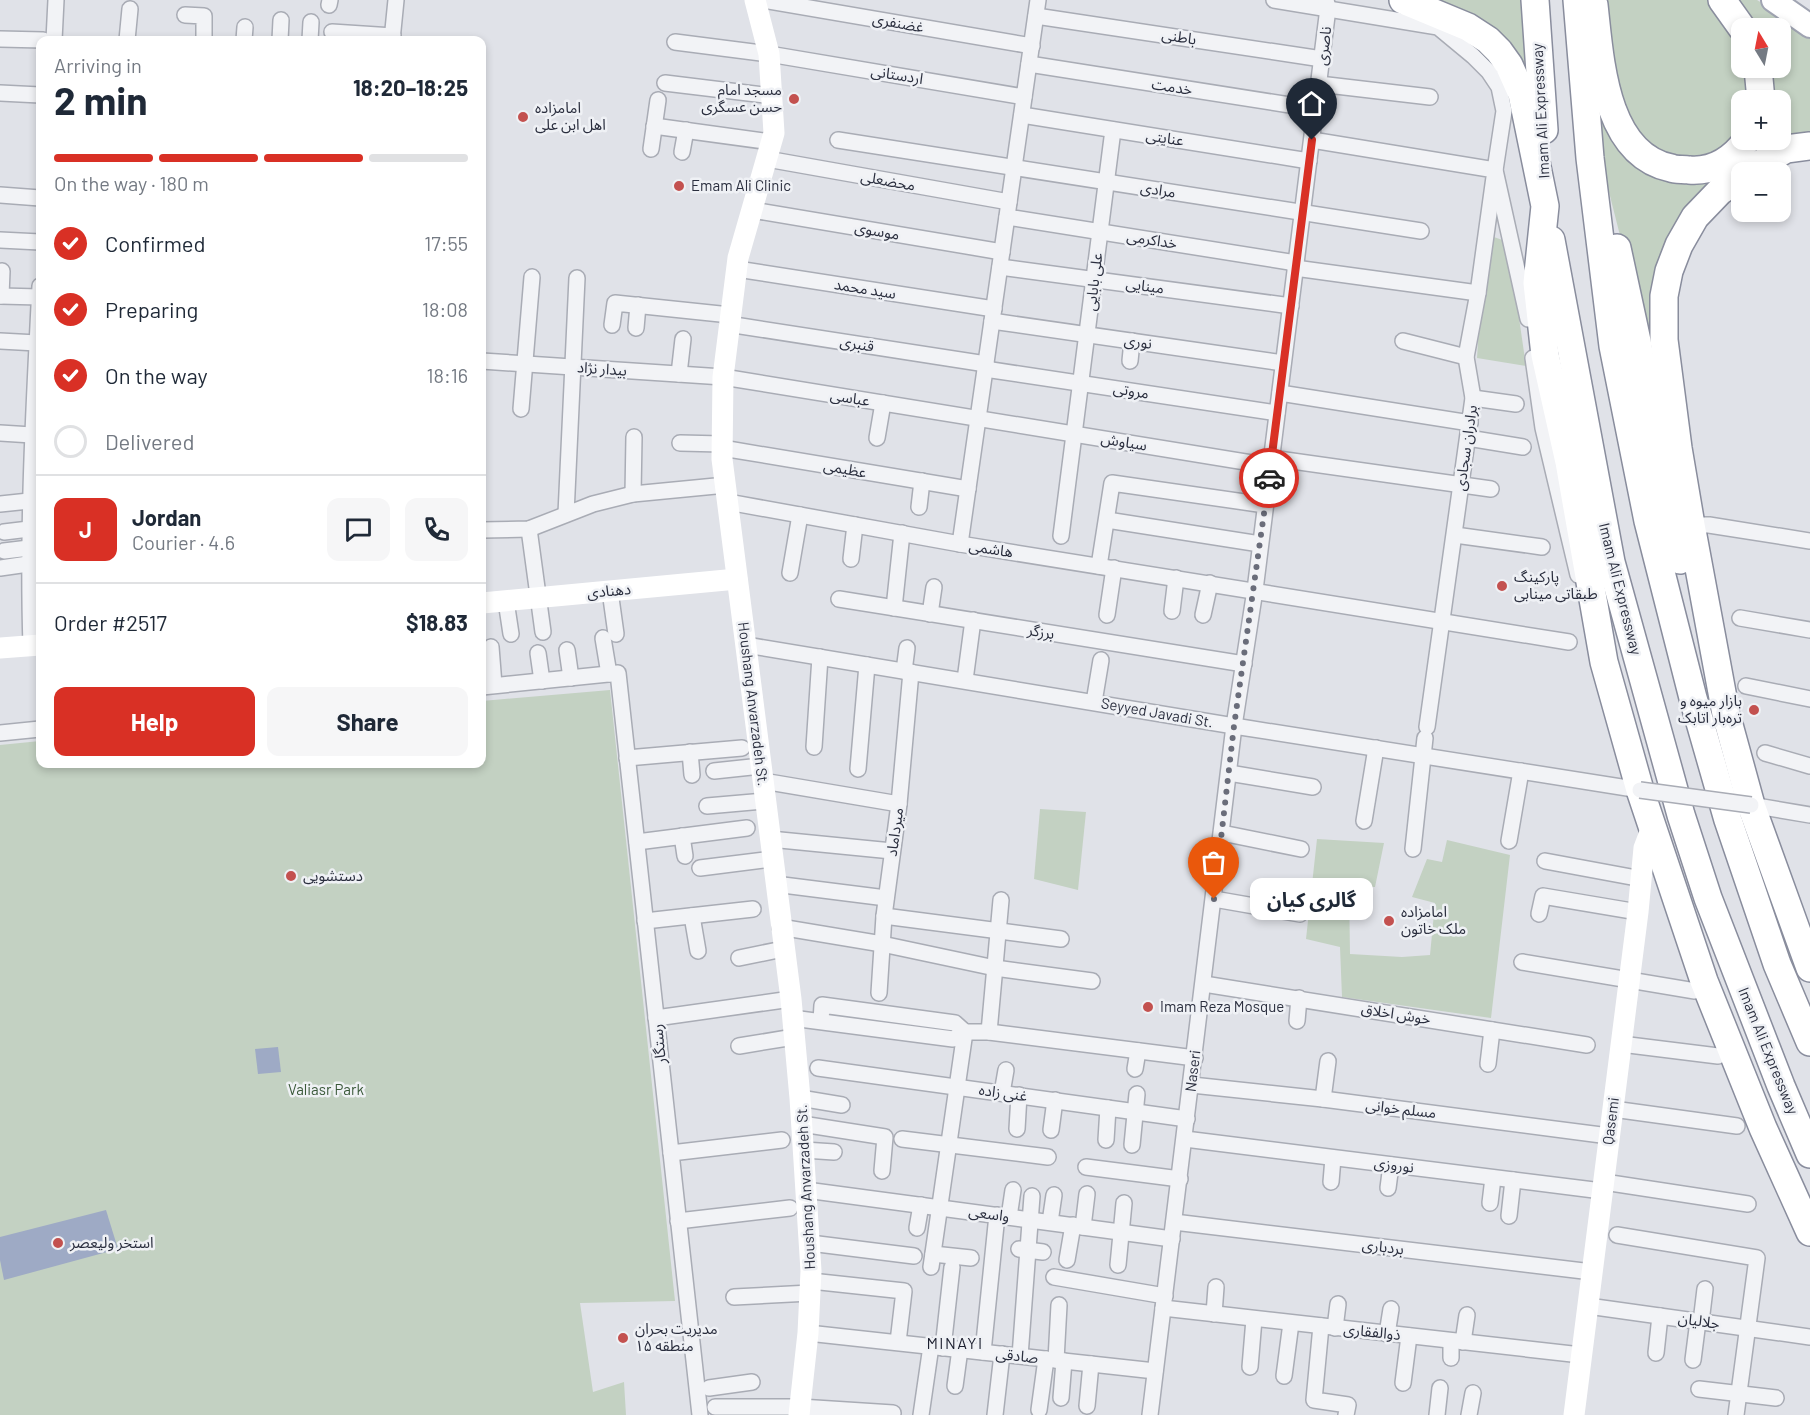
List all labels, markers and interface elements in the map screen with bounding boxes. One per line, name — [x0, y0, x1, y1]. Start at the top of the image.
street label: غضنفری — [871, 9, 926, 36]
north arrow — [1731, 18, 1791, 78]
map controls — [1731, 18, 1791, 222]
street label: باطنی — [1160, 24, 1198, 49]
street label: ناصری — [1312, 25, 1335, 67]
street label: Imam Ali Expressway — [1527, 43, 1553, 179]
text: Arriving in — [54, 53, 142, 77]
street label: اردستانی — [870, 61, 925, 88]
text: 18:20–18:25 — [353, 74, 468, 100]
street label: خدمت — [1150, 74, 1194, 98]
text: 2 min — [54, 76, 147, 123]
pin — [1286, 78, 1337, 140]
place label: مسجد امام حسن عسگری — [701, 80, 782, 116]
icon: home — [1295, 87, 1328, 120]
button: + — [1731, 90, 1791, 150]
marker: مسجد امام حسن عسگری — [787, 92, 801, 106]
place label: امامزاده اهل ابن علی — [535, 98, 606, 134]
marker: امامزاده اهل ابن علی — [516, 110, 530, 124]
street label: عنایتی — [1145, 125, 1186, 150]
button: − — [1731, 162, 1791, 222]
street label: محضعلی — [859, 166, 917, 195]
text: On the way · 180 m — [54, 171, 209, 195]
place label: Emam Ali Clinic — [691, 176, 791, 194]
street label: مرادی — [1139, 177, 1177, 202]
marker: Emam Ali Clinic — [672, 179, 686, 193]
street label: موسوی — [853, 217, 901, 244]
street label: خداکرمی — [1125, 226, 1179, 253]
icon: check — [54, 227, 87, 260]
text: Confirmed — [105, 230, 205, 256]
text: 17:55 — [424, 231, 468, 255]
street label: علی بابایی — [1081, 251, 1107, 312]
street label: مینایی — [1125, 273, 1165, 298]
street label: سید محمد — [833, 274, 898, 302]
icon: check — [54, 293, 87, 326]
text: Preparing — [105, 296, 198, 322]
text: 18:08 — [422, 297, 468, 321]
street label: نوری — [1123, 330, 1153, 353]
street label: قنبری — [839, 331, 876, 356]
street label: بیدار نژاد — [576, 357, 628, 380]
icon: check — [54, 359, 87, 392]
text: On the way — [105, 362, 208, 388]
text: 18:16 — [427, 363, 468, 387]
street label: مروتی — [1112, 378, 1150, 403]
street label: عباسی — [829, 385, 872, 410]
street label: برادران سجادی — [1450, 404, 1481, 492]
text: Delivered — [105, 428, 194, 454]
street label: سیاوش — [1100, 428, 1149, 455]
courier — [1239, 448, 1299, 508]
street label: عظیمی — [822, 455, 869, 482]
icon: car — [1253, 462, 1286, 495]
button: chat — [327, 498, 390, 561]
button: phone — [405, 498, 468, 561]
text: Jordan — [132, 504, 201, 530]
text: J — [79, 516, 92, 542]
street label: Imam Ali Expressway — [1596, 521, 1646, 657]
text: Courier · 4.6 — [132, 530, 235, 554]
street label: هاشمی — [968, 536, 1015, 561]
place label: پارکینگ طبقاتی مینابی — [1514, 567, 1598, 603]
street label: دهنادی — [586, 579, 632, 602]
marker: پارکینگ طبقاتی مینابی — [1495, 579, 1509, 593]
text: Order #2517 — [54, 609, 167, 635]
text: $18.83 — [406, 609, 468, 635]
street label: برزگر — [1025, 620, 1056, 643]
street label: Houshang Anvarzadeh St. — [735, 621, 773, 787]
button: Help — [54, 687, 255, 756]
button: Share — [267, 687, 468, 756]
place label: بازار میوه و تره‌بار اتابک — [1678, 691, 1742, 727]
street label: Seyyed Javadi St. — [1100, 693, 1215, 731]
marker: بازار میوه و تره‌بار اتابک — [1747, 703, 1761, 717]
street label: میرداماد — [882, 806, 907, 858]
pin — [1188, 837, 1239, 899]
icon: bag — [1197, 846, 1230, 879]
place label: دستشویی — [303, 866, 363, 885]
marker: دستشویی — [284, 869, 298, 883]
callout: گالری کیان — [1250, 878, 1373, 920]
text: گالری کیان — [1267, 887, 1356, 911]
place label: امامزاده ملک خاتون — [1401, 902, 1466, 938]
marker: امامزاده ملک خاتون — [1382, 914, 1396, 928]
street label: Imam Ali Expressway — [1735, 984, 1803, 1117]
place label: Imam Reza Mosque — [1160, 997, 1284, 1015]
street label: خوش اخلاق — [1360, 999, 1432, 1028]
marker: Imam Reza Mosque — [1141, 1000, 1155, 1014]
street label: رستگار — [647, 1023, 670, 1066]
street label: Naseri — [1180, 1049, 1204, 1093]
park label: Valiasr Park — [288, 1080, 364, 1098]
street label: غنی زاده — [978, 1080, 1029, 1105]
street label: مسلم خوانی — [1364, 1095, 1438, 1124]
street label: Qasemi — [1598, 1096, 1622, 1146]
street label: Houshang Anvarzadeh St. — [792, 1104, 818, 1270]
street label: نوروزی — [1373, 1153, 1415, 1176]
street label: واسعی — [968, 1201, 1011, 1226]
place label: استخر ولیعصر — [69, 1233, 154, 1252]
street label: بردباری — [1361, 1235, 1405, 1258]
marker: استخر ولیعصر — [51, 1236, 65, 1250]
street label: جلالیان — [1677, 1308, 1721, 1333]
place label: مدیریت بحران منطقه ۱۵ — [635, 1319, 718, 1354]
street label: ذوالفقاری — [1342, 1319, 1402, 1344]
marker: مدیریت بحران منطقه ۱۵ — [616, 1331, 630, 1345]
district label: MINAYI — [926, 1333, 984, 1352]
street label: صادقی — [995, 1344, 1039, 1367]

